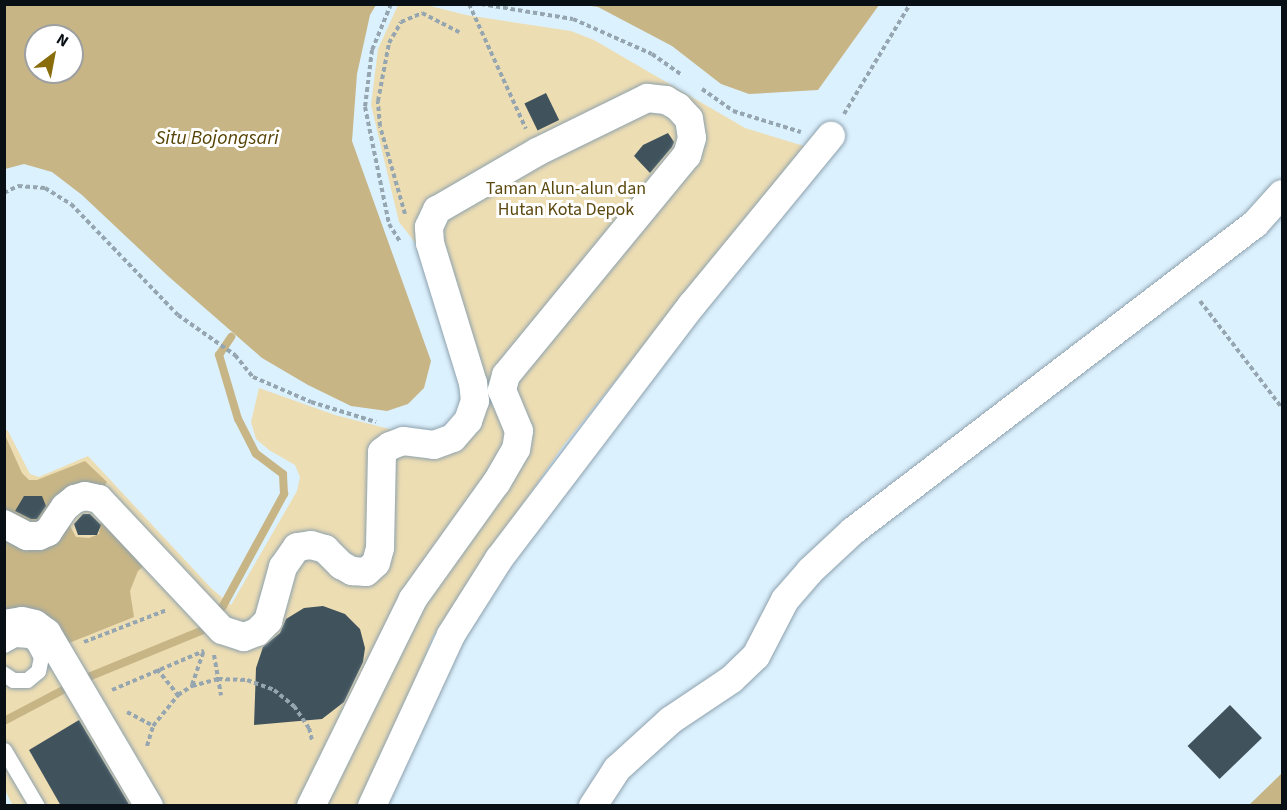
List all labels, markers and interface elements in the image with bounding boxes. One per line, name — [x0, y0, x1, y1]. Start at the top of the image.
north arrow — [24, 24, 84, 84]
text: N — [52, 28, 73, 53]
water label: Situ Bojongsari — [155, 126, 279, 150]
park label: Taman Alun-alun dan Hutan Kota Depok — [486, 179, 646, 222]

